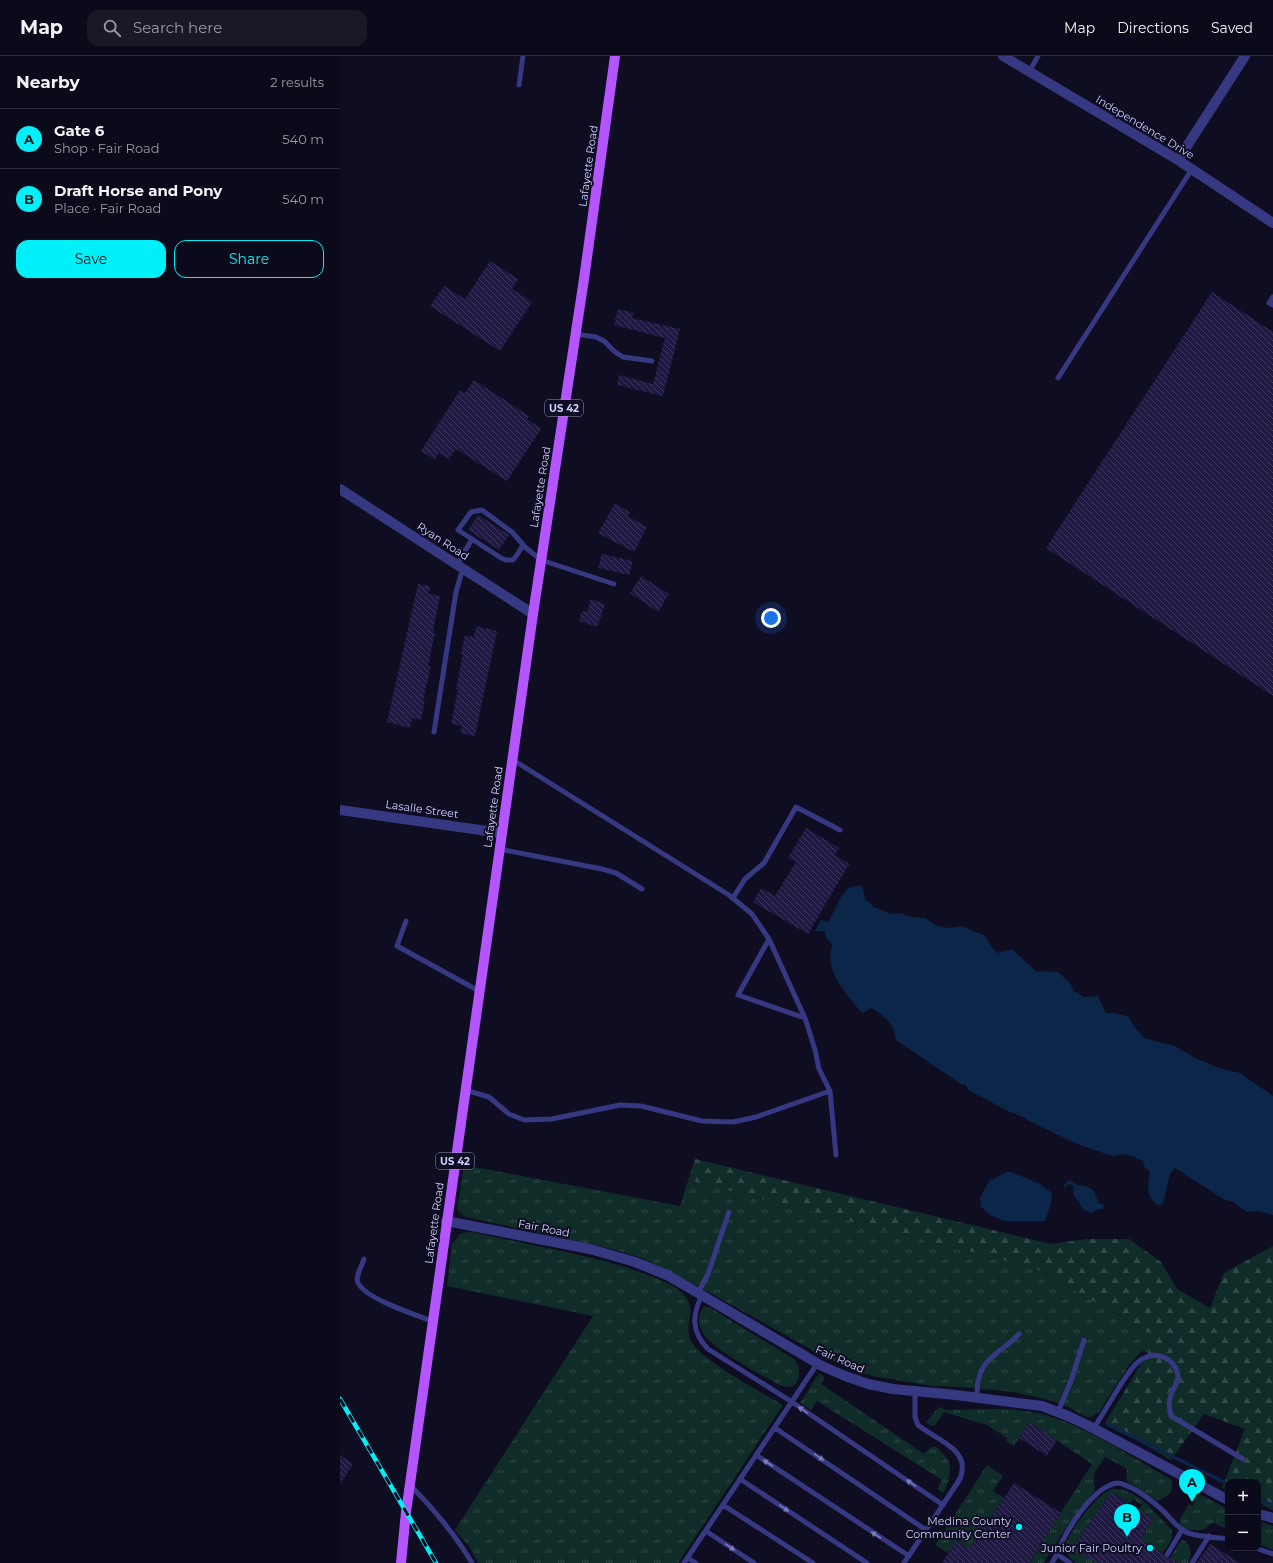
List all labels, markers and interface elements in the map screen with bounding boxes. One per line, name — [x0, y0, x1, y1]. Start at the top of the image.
search box — [87, 10, 367, 46]
text: Map — [20, 16, 63, 39]
icon: search — [101, 17, 123, 39]
text: Search here — [133, 18, 222, 37]
text: Map — [1064, 19, 1095, 37]
text: Directions — [1117, 19, 1189, 37]
text: Saved — [1211, 19, 1253, 37]
text: Nearby — [16, 72, 80, 92]
text: 2 results — [270, 74, 324, 90]
street label: Independence Drive — [1093, 92, 1197, 162]
text: Gate 6 — [54, 121, 104, 140]
street label: Lafayette Road — [575, 124, 601, 208]
text: A — [24, 131, 34, 147]
text: 540 m — [282, 131, 324, 147]
text: Shop · Fair Road — [54, 140, 160, 156]
text: Draft Horse and Pony — [54, 181, 222, 200]
text: B — [24, 191, 34, 207]
text: 540 m — [282, 191, 324, 207]
text: Place · Fair Road — [54, 200, 161, 216]
button: Save — [16, 240, 166, 278]
button: Share — [174, 240, 324, 278]
road number: US 42 — [545, 400, 583, 416]
street label: Lafayette Road — [527, 445, 553, 529]
street label: Ryan Road — [414, 519, 472, 563]
your location — [761, 608, 781, 628]
street label: Lafayette Road — [480, 765, 506, 849]
street label: Lasalle Street — [385, 797, 460, 821]
road number: US 42 — [436, 1153, 474, 1169]
street label: Lafayette Road — [421, 1181, 447, 1265]
street label: Fair Road — [517, 1216, 571, 1240]
street label: Fair Road — [813, 1342, 867, 1376]
one-way arrow — [798, 1406, 808, 1414]
one-way arrow — [813, 1453, 824, 1461]
one-way arrow — [762, 1459, 773, 1467]
pin: A — [1179, 1469, 1205, 1502]
one-way arrow — [905, 1479, 916, 1487]
map controls — [1225, 1479, 1261, 1551]
button: + — [1225, 1479, 1261, 1515]
one-way arrow — [779, 1504, 790, 1512]
pin: B — [1114, 1504, 1140, 1537]
place label: Medina County Community Center — [906, 1514, 1011, 1541]
button: − — [1225, 1515, 1261, 1551]
marker: Medina County Community Center — [1014, 1522, 1024, 1532]
one-way arrow — [870, 1531, 882, 1538]
place label: Junior Fair Poultry — [1040, 1541, 1142, 1555]
one-way arrow — [725, 1543, 735, 1551]
marker: Junior Fair Poultry — [1145, 1543, 1155, 1553]

